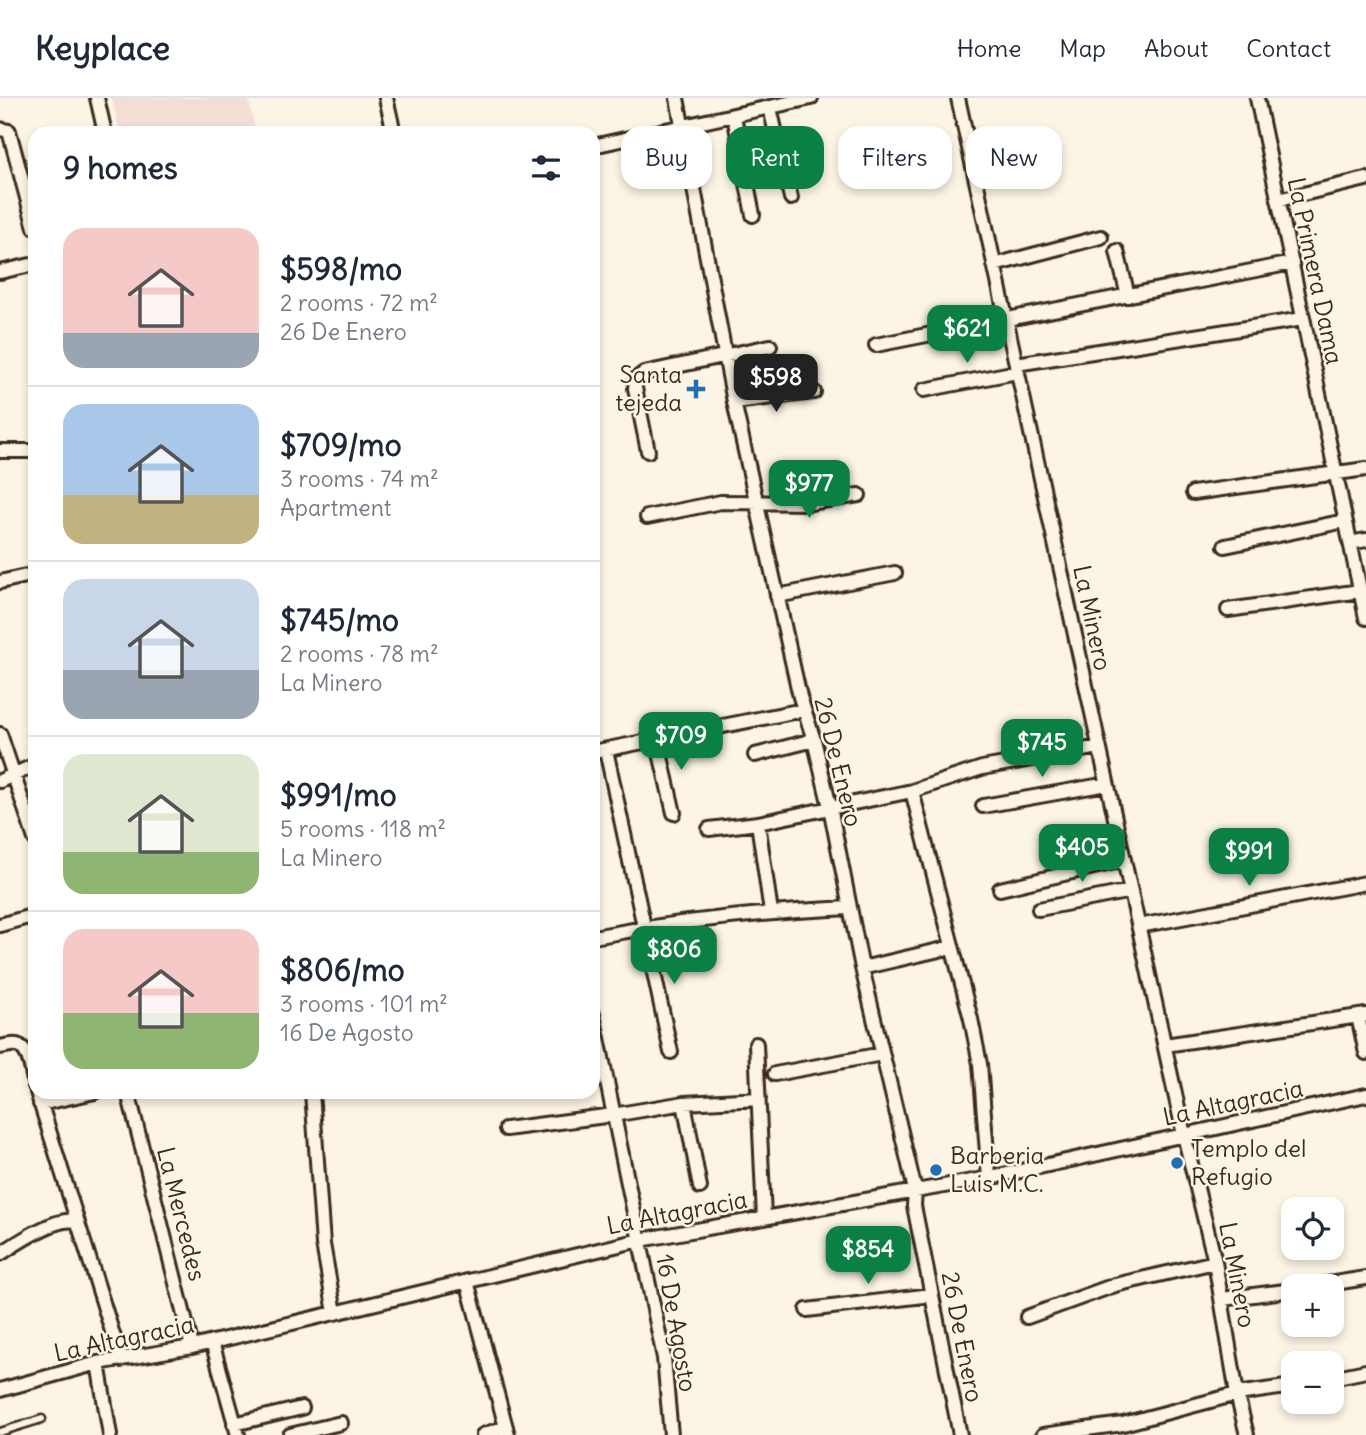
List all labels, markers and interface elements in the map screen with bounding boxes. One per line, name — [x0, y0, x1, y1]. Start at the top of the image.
text: Keyplace — [35, 27, 170, 69]
text: Home — [957, 33, 1021, 63]
text: Map — [1059, 33, 1106, 63]
text: About — [1144, 33, 1208, 63]
text: Contact — [1246, 33, 1331, 63]
chip: Buy — [621, 126, 712, 189]
chip: Rent — [726, 126, 824, 189]
chip: Filters — [838, 126, 952, 189]
chip: New — [966, 126, 1062, 189]
text: 9 homes — [63, 149, 178, 187]
icon: filters — [527, 149, 565, 187]
street label: La Primera Dama — [1282, 175, 1350, 367]
text: $598/mo — [280, 250, 402, 288]
icon: home — [119, 256, 203, 340]
text: 2 rooms · 72 m² — [280, 288, 438, 317]
pin: $621 — [926, 306, 1008, 365]
text: $621 — [943, 313, 991, 342]
text: 26 De Enero — [280, 317, 407, 346]
pin: $598 — [735, 354, 817, 414]
place label: Santa tejeda — [615, 359, 682, 417]
text: $598 — [750, 362, 802, 391]
marker: Santa tejeda — [688, 381, 704, 397]
text: $709/mo — [280, 426, 402, 464]
icon: home — [119, 432, 203, 516]
pin: $977 — [768, 460, 850, 520]
text: 3 rooms · 74 m² — [280, 464, 439, 493]
text: $977 — [785, 468, 833, 497]
text: Apartment — [280, 493, 392, 522]
street label: La Minero — [1067, 562, 1119, 673]
text: $745/mo — [280, 601, 399, 639]
icon: home — [119, 607, 203, 691]
text: 2 rooms · 78 m² — [280, 639, 439, 668]
text: La Minero — [280, 668, 383, 697]
street label: 26 De Enero — [808, 694, 870, 830]
pin: $709 — [640, 712, 722, 772]
text: $709 — [655, 720, 707, 749]
pin: $745 — [1001, 720, 1083, 779]
text: $745 — [1017, 727, 1067, 756]
text: $991/mo — [280, 776, 397, 814]
icon: home — [119, 782, 203, 866]
text: 5 rooms · 118 m² — [280, 814, 446, 843]
pin: $405 — [1041, 824, 1123, 884]
pin: $991 — [1208, 828, 1290, 888]
text: $405 — [1055, 832, 1109, 861]
text: $991 — [1225, 836, 1273, 865]
text: La Minero — [280, 843, 383, 872]
pin: $806 — [633, 926, 715, 986]
text: $806 — [647, 934, 701, 963]
text: $806/mo — [280, 951, 405, 989]
icon: home — [119, 957, 203, 1041]
text: 3 rooms · 101 m² — [280, 989, 448, 1018]
text: 16 De Agosto — [280, 1018, 414, 1047]
street label: La Altagracia — [1160, 1073, 1306, 1132]
place label: Templo del Refugio — [1191, 1133, 1306, 1191]
place label: Barberia Luis M.C. — [950, 1140, 1044, 1198]
street label: La Mercedes — [151, 1144, 213, 1284]
marker: Templo del Refugio — [1169, 1155, 1185, 1171]
marker: Barberia Luis M.C. — [928, 1162, 944, 1178]
street label: La Altagracia — [604, 1184, 750, 1240]
map controls — [1281, 1197, 1344, 1414]
button: locate — [1281, 1197, 1344, 1260]
street label: La Minero — [1213, 1219, 1263, 1330]
pin: $854 — [827, 1226, 909, 1286]
text: $854 — [842, 1234, 894, 1263]
street label: 16 De Agosto — [650, 1252, 704, 1394]
street label: 26 De Enero — [936, 1269, 990, 1405]
button: + — [1281, 1274, 1344, 1337]
street label: La Altagracia — [51, 1309, 197, 1368]
button: − — [1281, 1351, 1344, 1414]

